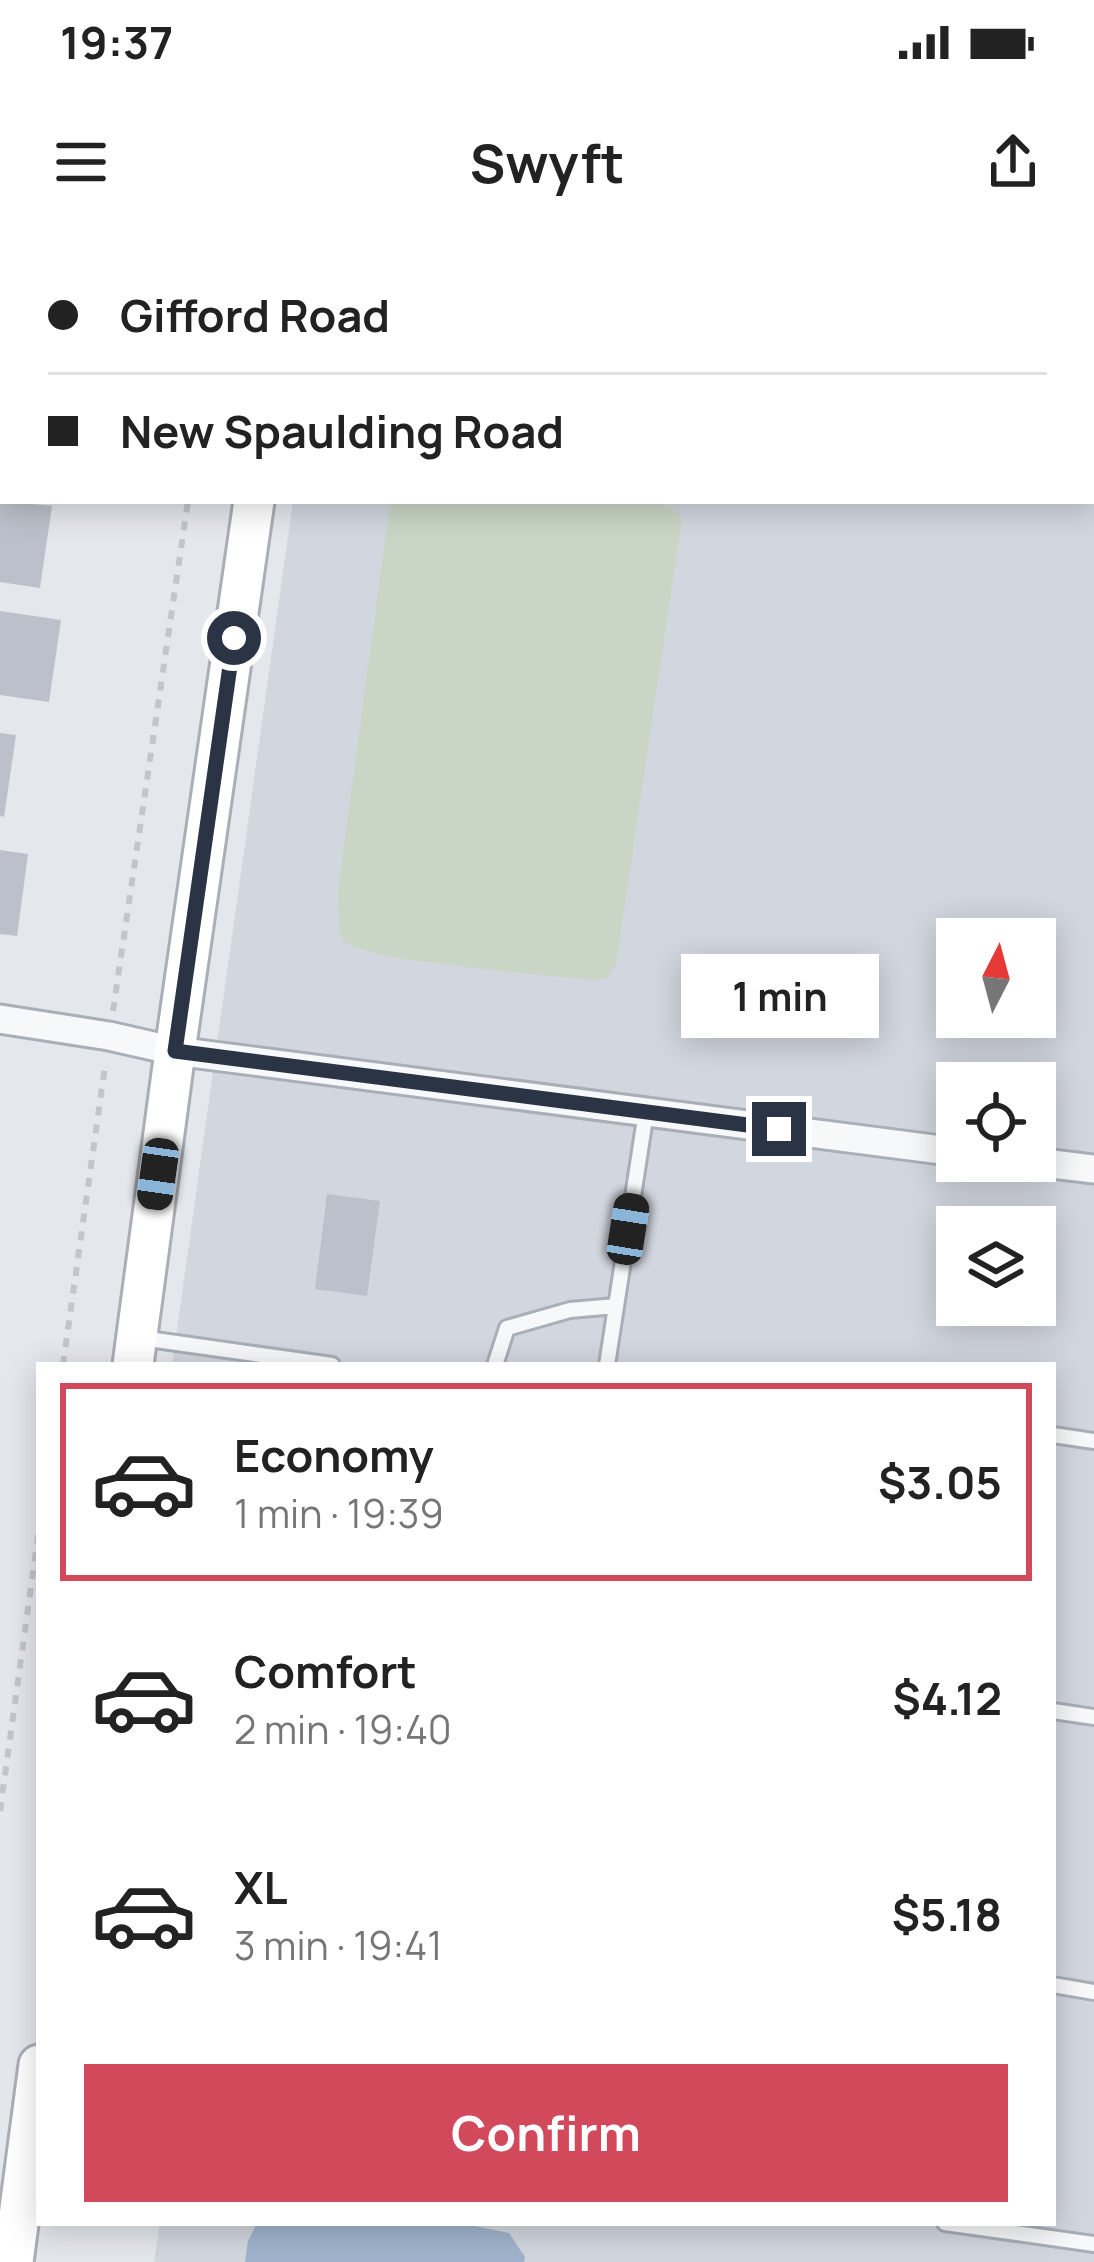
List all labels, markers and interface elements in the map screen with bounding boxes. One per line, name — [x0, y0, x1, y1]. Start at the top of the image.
text: 19:37 — [60, 11, 173, 73]
text: Swyft — [470, 125, 624, 199]
icon: menu — [48, 129, 114, 195]
icon: share — [980, 129, 1046, 195]
text: Gifford Road — [120, 284, 390, 346]
text: New Spaulding Road — [120, 400, 564, 462]
route start — [207, 611, 261, 665]
north arrow — [936, 918, 1056, 1038]
map controls — [936, 918, 1056, 1326]
callout: 1 min — [680, 955, 878, 1039]
text: 1 min — [732, 969, 828, 1023]
button: locate — [936, 1062, 1056, 1182]
route end — [752, 1102, 806, 1156]
car — [135, 1136, 181, 1212]
car — [605, 1191, 651, 1267]
button: layers — [936, 1206, 1056, 1326]
text: Economy — [234, 1424, 434, 1486]
icon: car — [90, 1428, 198, 1536]
text: $3.05 — [878, 1451, 1002, 1513]
text: 1 min · 19:39 — [234, 1486, 444, 1540]
text: Comfort — [234, 1640, 417, 1702]
icon: car — [90, 1644, 198, 1752]
text: $4.12 — [892, 1667, 1002, 1729]
text: 2 min · 19:40 — [234, 1702, 452, 1756]
text: XL — [234, 1856, 288, 1918]
icon: car — [90, 1860, 198, 1968]
text: $5.18 — [892, 1883, 1002, 1945]
text: 3 min · 19:41 — [234, 1918, 442, 1972]
button: Confirm — [84, 2064, 1008, 2202]

